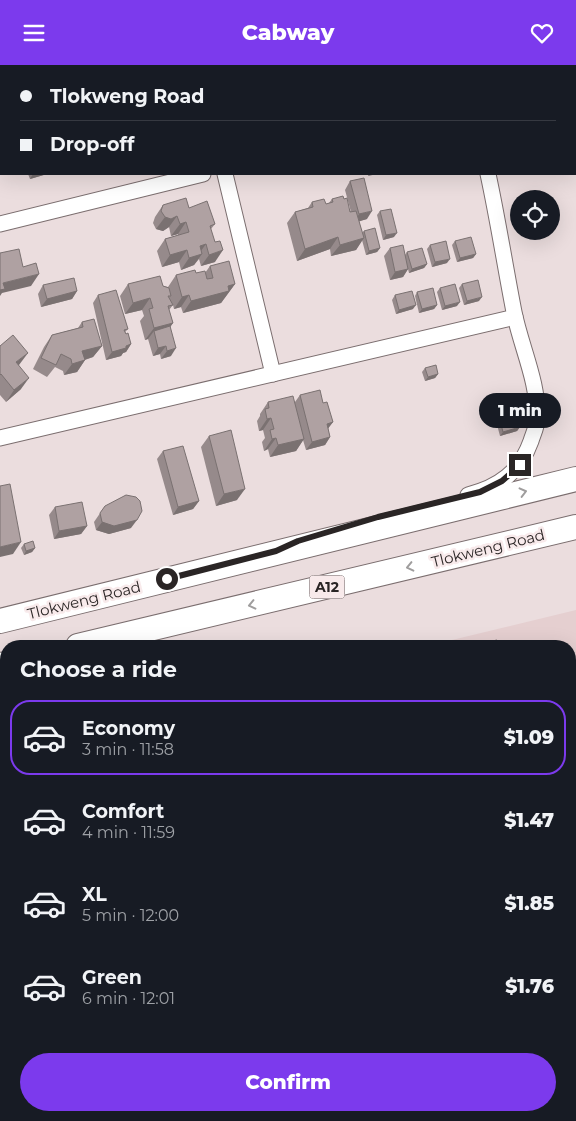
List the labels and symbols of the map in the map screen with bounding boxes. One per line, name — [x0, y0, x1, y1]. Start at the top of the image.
callout: 1 min — [479, 393, 561, 427]
route end — [509, 454, 531, 476]
one-way arrow — [518, 487, 526, 497]
street label: Tlokweng Road — [429, 525, 547, 571]
one-way arrow — [405, 561, 414, 572]
route start — [156, 568, 178, 590]
road number: A12 — [310, 576, 344, 599]
street label: Tlokweng Road — [25, 577, 143, 623]
one-way arrow — [247, 599, 256, 610]

